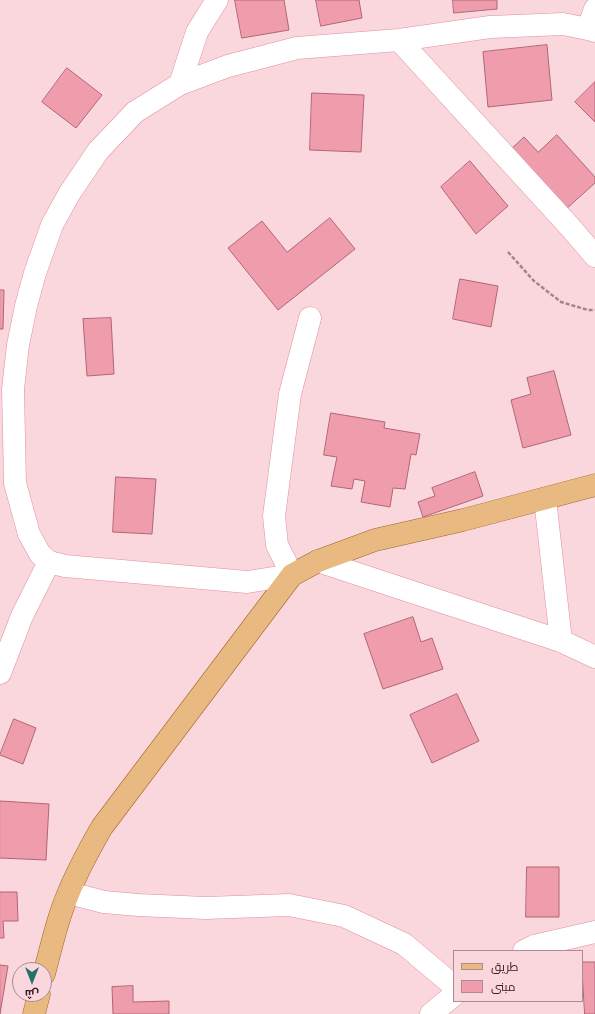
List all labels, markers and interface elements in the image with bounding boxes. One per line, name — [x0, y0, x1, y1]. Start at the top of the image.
legend — [453, 950, 583, 1002]
text: طريق — [491, 960, 518, 974]
north arrow — [12, 962, 52, 1002]
text: مبنى — [491, 980, 516, 994]
text: ش — [25, 987, 39, 1000]

